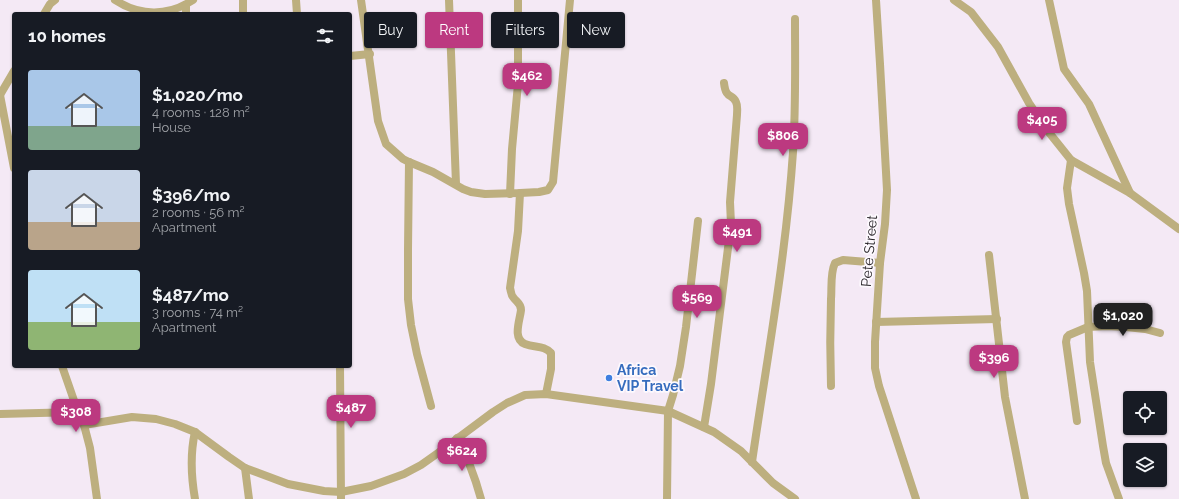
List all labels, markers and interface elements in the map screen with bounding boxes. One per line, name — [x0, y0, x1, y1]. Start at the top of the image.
chip: Buy — [364, 12, 417, 48]
chip: Rent — [425, 12, 483, 48]
chip: Filters — [491, 12, 559, 48]
chip: New — [567, 12, 625, 48]
icon: filters — [314, 25, 336, 47]
text: 10 homes — [28, 26, 106, 46]
pin: $462 — [503, 63, 551, 97]
text: $462 — [512, 68, 542, 83]
text: $1,020/mo — [152, 85, 243, 105]
icon: home — [60, 86, 108, 134]
text: 4 rooms · 128 m² — [152, 105, 250, 120]
pin: $405 — [1018, 107, 1066, 141]
text: $405 — [1027, 112, 1057, 127]
text: House — [152, 120, 191, 135]
pin: $806 — [759, 123, 807, 157]
text: $806 — [767, 128, 799, 143]
text: $396/mo — [152, 185, 230, 205]
icon: home — [60, 186, 108, 234]
text: 2 rooms · 56 m² — [152, 205, 244, 220]
street label: Pete Street — [858, 214, 880, 288]
pin: $491 — [713, 219, 761, 253]
text: Apartment — [152, 220, 216, 235]
text: $491 — [722, 224, 752, 239]
text: $487/mo — [152, 285, 229, 305]
pin: $569 — [673, 285, 721, 319]
icon: home — [60, 286, 108, 334]
text: $569 — [682, 290, 713, 305]
pin: $1,020 — [1090, 303, 1156, 337]
text: 3 rooms · 74 m² — [152, 305, 243, 320]
text: $1,020 — [1103, 308, 1143, 323]
text: Apartment — [152, 320, 216, 335]
pin: $396 — [970, 345, 1018, 379]
text: $396 — [979, 350, 1009, 365]
place label: Africa VIP Travel — [617, 362, 684, 394]
marker: Africa VIP Travel — [604, 373, 614, 383]
map controls — [1123, 391, 1167, 487]
button: locate — [1123, 391, 1167, 435]
pin: $487 — [327, 395, 375, 429]
pin: $308 — [52, 399, 100, 433]
text: $487 — [336, 400, 366, 415]
text: $308 — [60, 404, 92, 419]
pin: $624 — [438, 438, 486, 472]
text: $624 — [447, 443, 477, 458]
button: layers — [1123, 443, 1167, 487]

